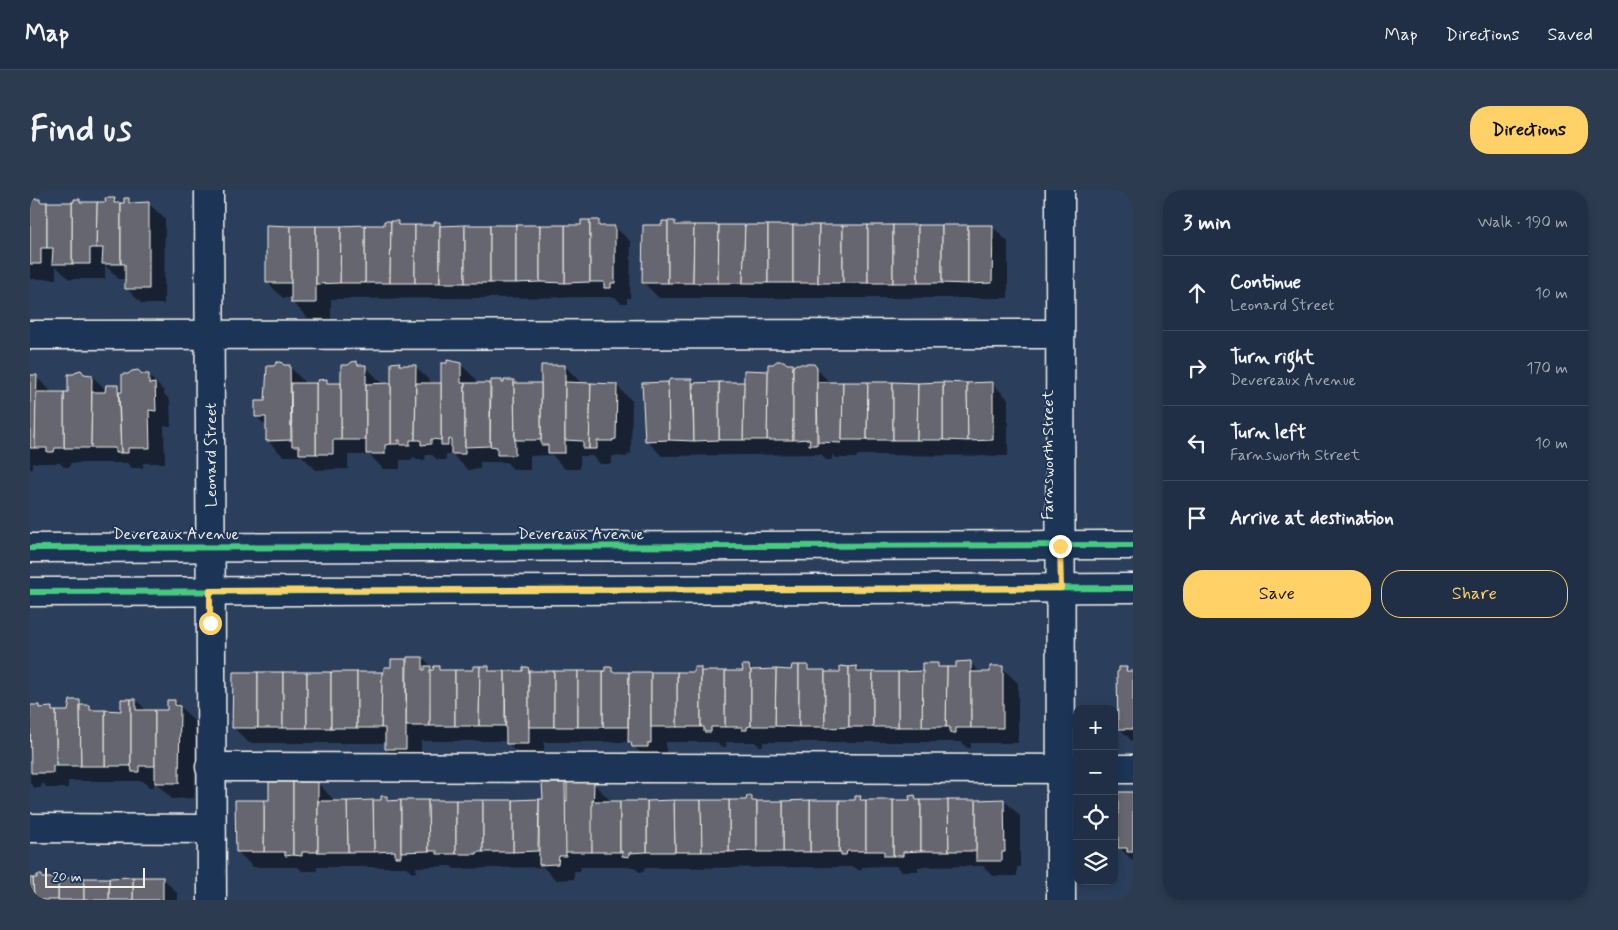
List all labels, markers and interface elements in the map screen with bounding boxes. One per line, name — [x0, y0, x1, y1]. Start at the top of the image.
text: Map — [25, 19, 69, 50]
text: Map — [1385, 23, 1418, 47]
text: Directions — [1446, 23, 1520, 47]
text: Saved — [1548, 23, 1593, 47]
button: Directions — [1470, 106, 1588, 154]
text: Find us — [30, 107, 132, 153]
text: 3 min — [1183, 209, 1231, 237]
text: Walk · 190 m — [1478, 212, 1568, 233]
text: Continue — [1230, 270, 1301, 295]
icon: ahead — [1183, 279, 1211, 307]
text: 10 m — [1535, 283, 1568, 304]
text: Leonard Street — [1230, 295, 1334, 316]
text: Turn right — [1230, 345, 1314, 370]
icon: right — [1183, 354, 1211, 382]
text: 170 m — [1526, 358, 1568, 379]
text: Devereaux Avenue — [1230, 370, 1356, 391]
street label: Farnsworth Street — [1038, 389, 1059, 520]
street label: Leonard Street — [201, 403, 222, 507]
text: Turn left — [1230, 420, 1306, 445]
icon: left — [1183, 429, 1211, 457]
text: 10 m — [1535, 433, 1568, 454]
text: Farnsworth Street — [1230, 445, 1360, 466]
icon: arrive — [1183, 504, 1211, 532]
text: Arrive at destination — [1230, 506, 1394, 531]
street label: Devereaux Avenue — [113, 524, 239, 545]
street label: Devereaux Avenue — [518, 524, 644, 545]
route end — [1049, 535, 1072, 558]
button: Save — [1183, 570, 1371, 618]
button: Share — [1381, 570, 1568, 618]
route start — [199, 612, 222, 635]
map controls — [1073, 705, 1118, 885]
button: + — [1073, 705, 1118, 750]
button: − — [1073, 750, 1118, 795]
button: locate — [1073, 795, 1118, 840]
button: layers — [1073, 840, 1118, 885]
scale bar — [45, 865, 145, 888]
text: 20 m — [52, 868, 82, 886]

